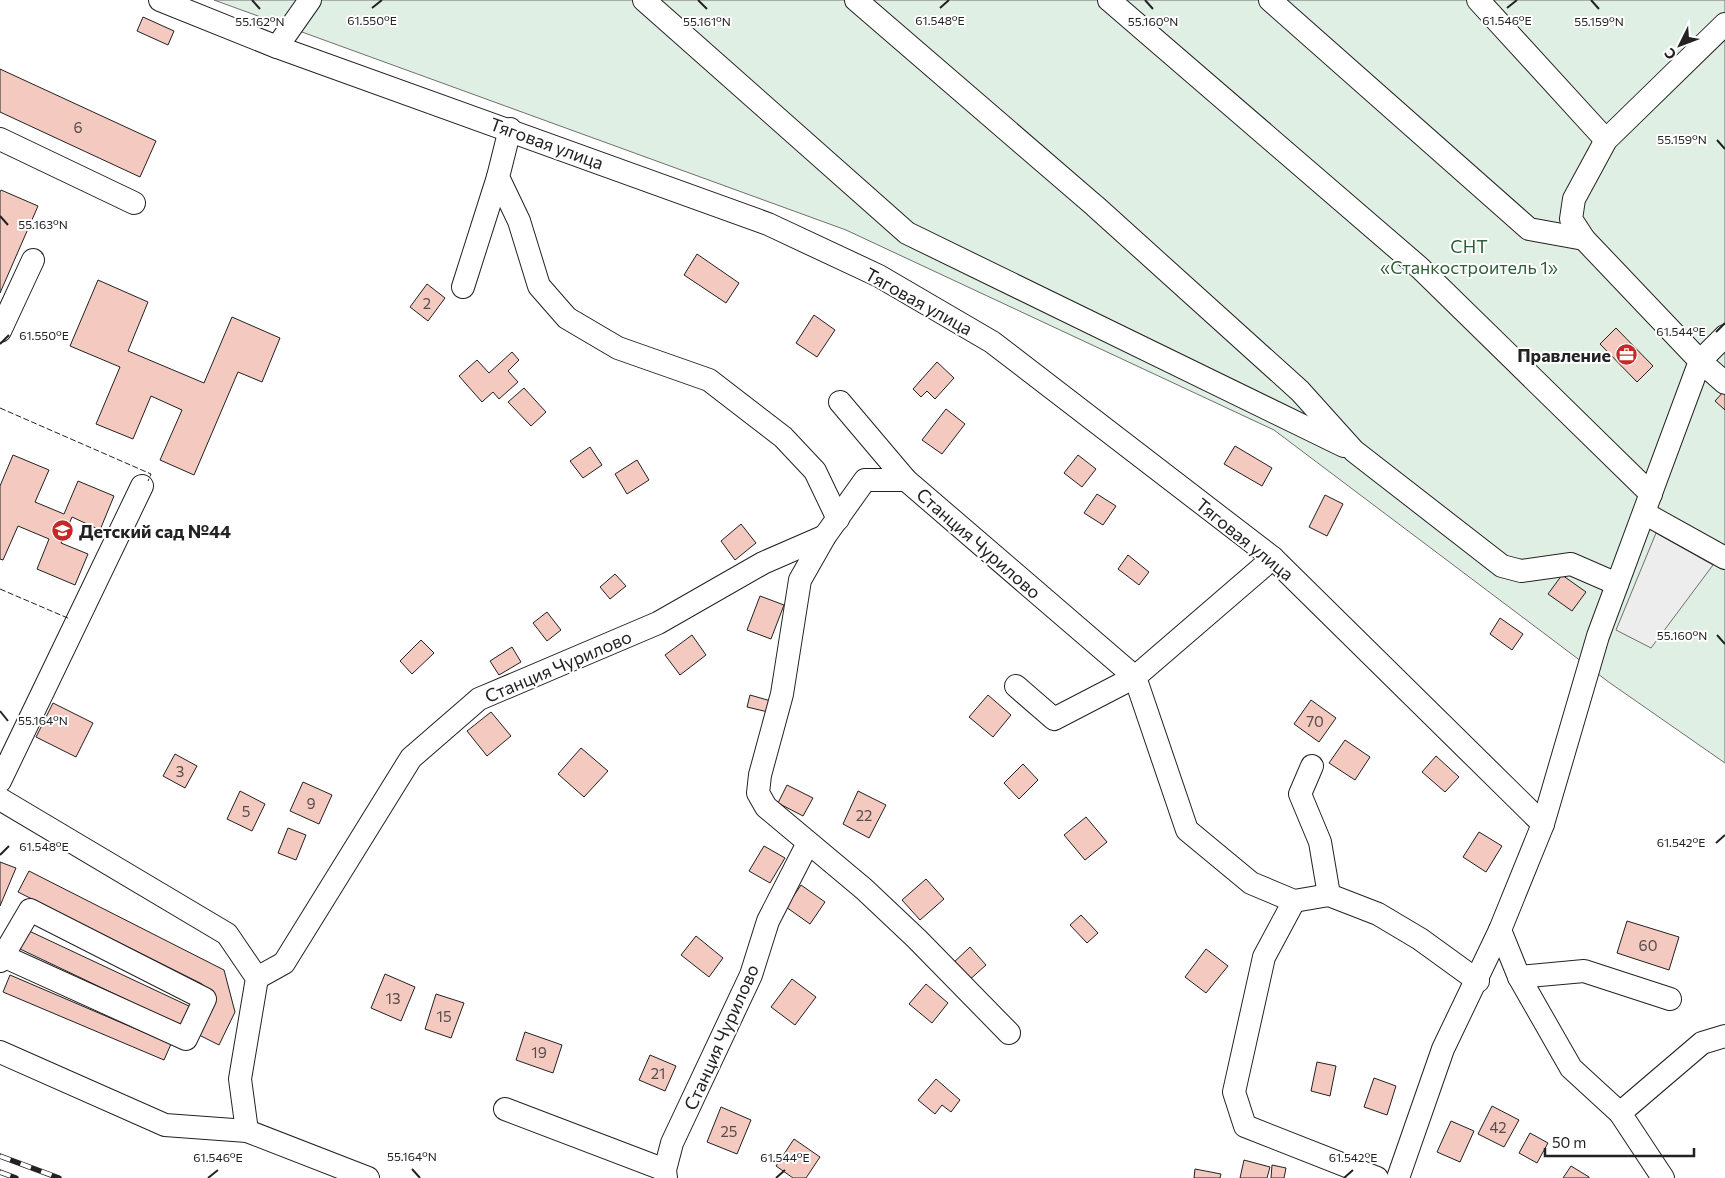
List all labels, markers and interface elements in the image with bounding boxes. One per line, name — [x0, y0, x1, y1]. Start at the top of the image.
text: 61.550°E — [347, 13, 397, 27]
text: 61.548°E — [915, 13, 965, 27]
text: 61.546°E — [1482, 13, 1532, 27]
text: 55.162°N — [235, 14, 285, 28]
text: 55.161°N — [683, 14, 731, 28]
text: 55.160°N — [1128, 14, 1178, 28]
text: 55.159°N — [1574, 14, 1624, 28]
north arrow — [1655, 20, 1705, 70]
text: С — [1660, 45, 1679, 63]
street label: Тяговая улица — [487, 112, 607, 174]
house number: 6 — [73, 118, 83, 136]
text: 55.159°N — [1657, 132, 1707, 146]
text: 55.163°N — [18, 217, 68, 231]
park label: СНТ «Станкостроитель 1» — [1380, 235, 1558, 278]
street label: Тяговая улица — [862, 262, 976, 340]
house number: 2 — [423, 294, 431, 312]
text: 61.544°E — [1656, 324, 1706, 338]
text: 61.550°E — [19, 328, 69, 342]
office icon: Правление — [1615, 343, 1639, 367]
place label: Правление — [1517, 344, 1611, 366]
street label: Станция Чурилово — [912, 483, 1046, 603]
street label: Тяговая улица — [1192, 493, 1298, 585]
school or university icon: Детский сад №44 — [51, 519, 75, 543]
place label: Детский сад №44 — [79, 520, 231, 542]
street label: Станция Чурилово — [481, 625, 635, 707]
text: 55.160°N — [1657, 628, 1707, 642]
house number: 70 — [1306, 712, 1324, 730]
text: 55.164°N — [18, 713, 68, 727]
house number: 3 — [176, 762, 184, 780]
house number: 9 — [306, 794, 316, 812]
house number: 5 — [242, 802, 250, 820]
house number: 22 — [856, 806, 872, 824]
text: 61.542°E — [1657, 835, 1705, 849]
text: 61.548°E — [19, 839, 69, 853]
house number: 60 — [1639, 936, 1657, 954]
street label: Станция Чурилово — [679, 961, 763, 1113]
house number: 13 — [386, 989, 400, 1007]
house number: 15 — [436, 1007, 452, 1025]
house number: 19 — [531, 1043, 547, 1061]
house number: 21 — [651, 1064, 665, 1082]
house number: 42 — [1489, 1118, 1507, 1136]
house number: 25 — [721, 1122, 737, 1140]
scale bar — [1545, 1126, 1694, 1158]
text: 50 m — [1552, 1133, 1586, 1151]
text: 55.164°N — [387, 1149, 437, 1163]
text: 61.546°E — [193, 1150, 243, 1164]
text: 61.544°E — [760, 1150, 810, 1164]
text: 61.542°E — [1329, 1150, 1377, 1164]

